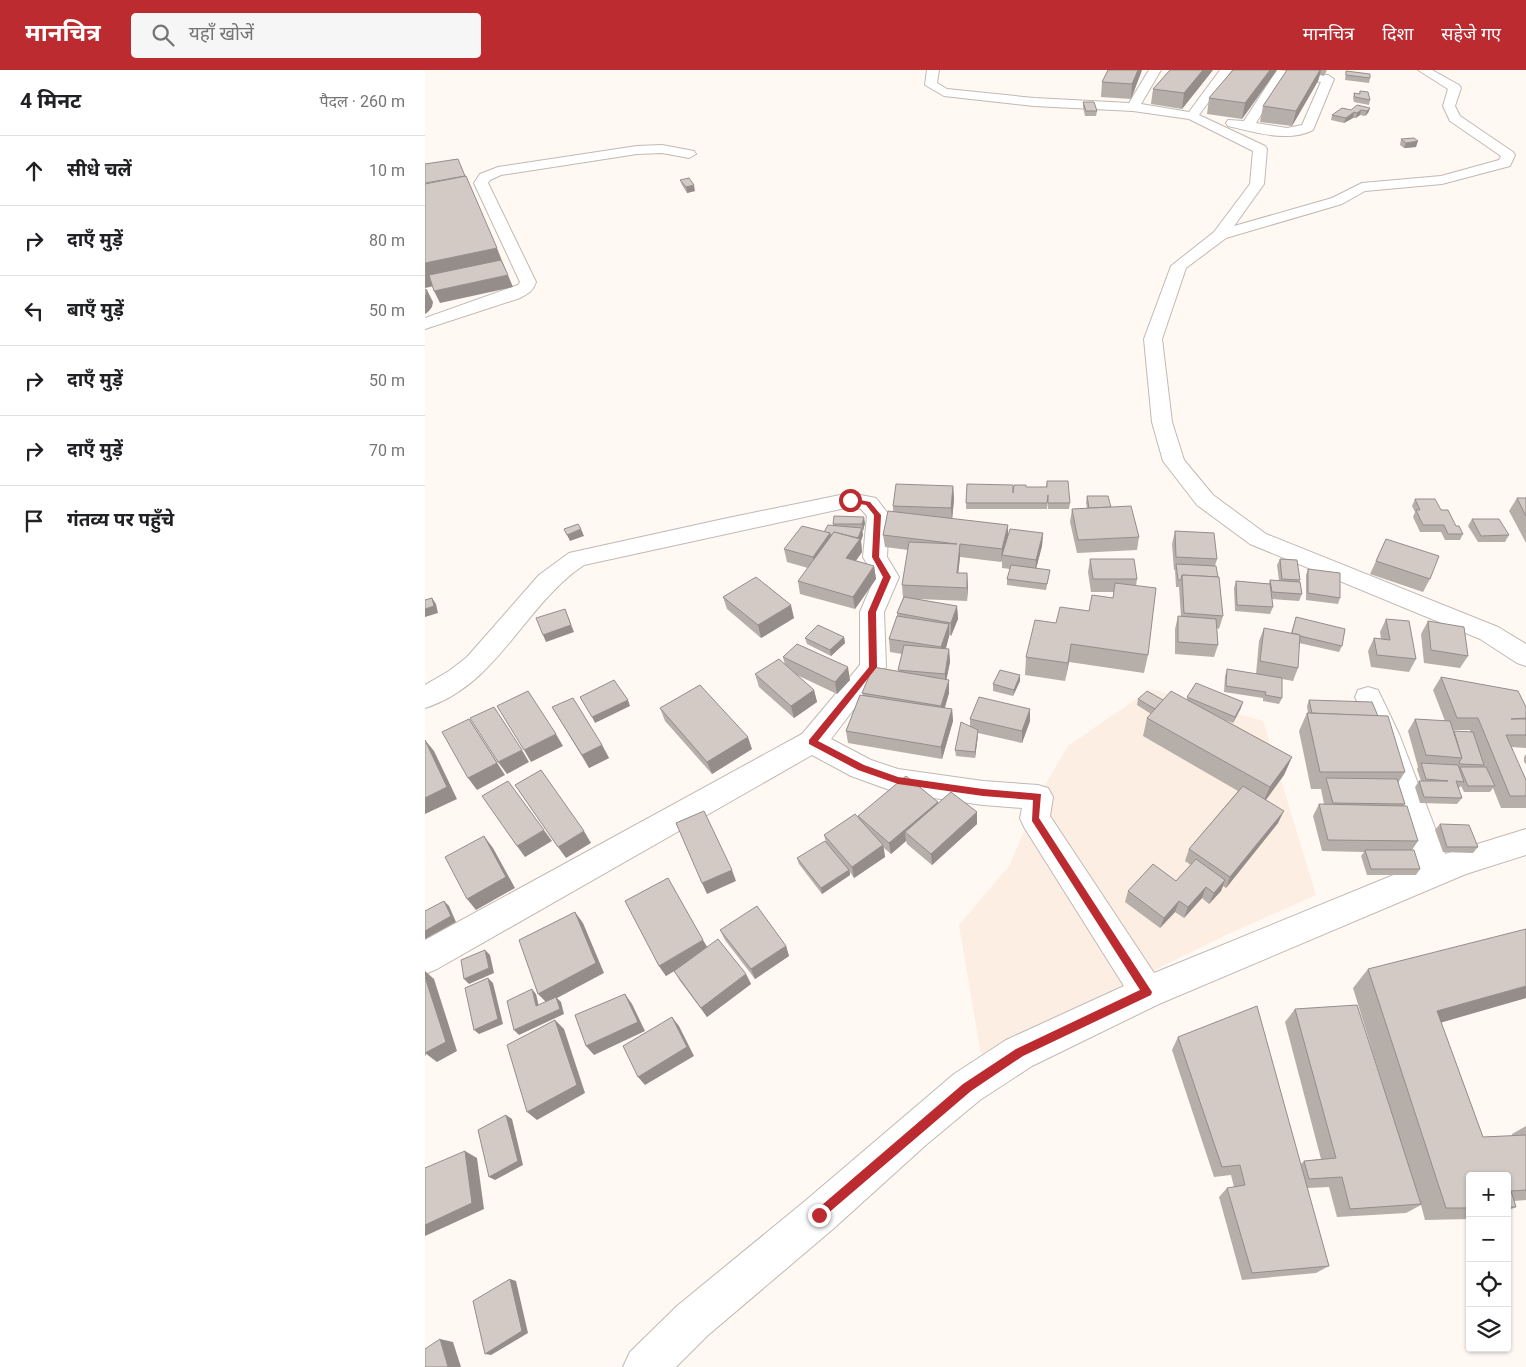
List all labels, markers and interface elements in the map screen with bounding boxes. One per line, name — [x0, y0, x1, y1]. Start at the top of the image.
search box — [131, 13, 481, 58]
text: मानचित्र — [25, 19, 101, 47]
icon: search — [149, 21, 177, 49]
text: यहाँ खोजें — [189, 22, 254, 45]
text: मानचित्र — [1303, 23, 1354, 44]
text: दिशा — [1382, 23, 1413, 44]
text: सहेजे गए — [1441, 23, 1501, 44]
text: 4 मिनट — [20, 89, 81, 113]
text: पैदल · 260 m — [319, 92, 405, 111]
icon: ahead — [20, 157, 48, 185]
text: सीधे चलें — [67, 158, 132, 181]
text: 10 m — [369, 161, 405, 180]
icon: right — [20, 227, 48, 255]
text: दाएँ मुड़ें — [67, 228, 123, 251]
text: 80 m — [369, 231, 405, 250]
icon: left — [20, 297, 48, 325]
text: बाएँ मुड़ें — [67, 298, 124, 321]
text: 50 m — [369, 301, 405, 320]
icon: right — [20, 367, 48, 395]
text: दाएँ मुड़ें — [67, 368, 123, 391]
text: 50 m — [369, 371, 405, 390]
icon: right — [20, 437, 48, 465]
text: दाएँ मुड़ें — [67, 438, 123, 461]
text: 70 m — [369, 441, 405, 460]
route start — [839, 489, 862, 512]
icon: arrive — [20, 507, 48, 535]
text: गंतव्य पर पहुँचे — [67, 508, 174, 531]
map controls — [1466, 1172, 1511, 1352]
button: + — [1466, 1172, 1511, 1217]
route end — [808, 1204, 831, 1227]
button: − — [1466, 1217, 1511, 1262]
button: locate — [1466, 1262, 1511, 1307]
button: layers — [1466, 1307, 1511, 1352]

